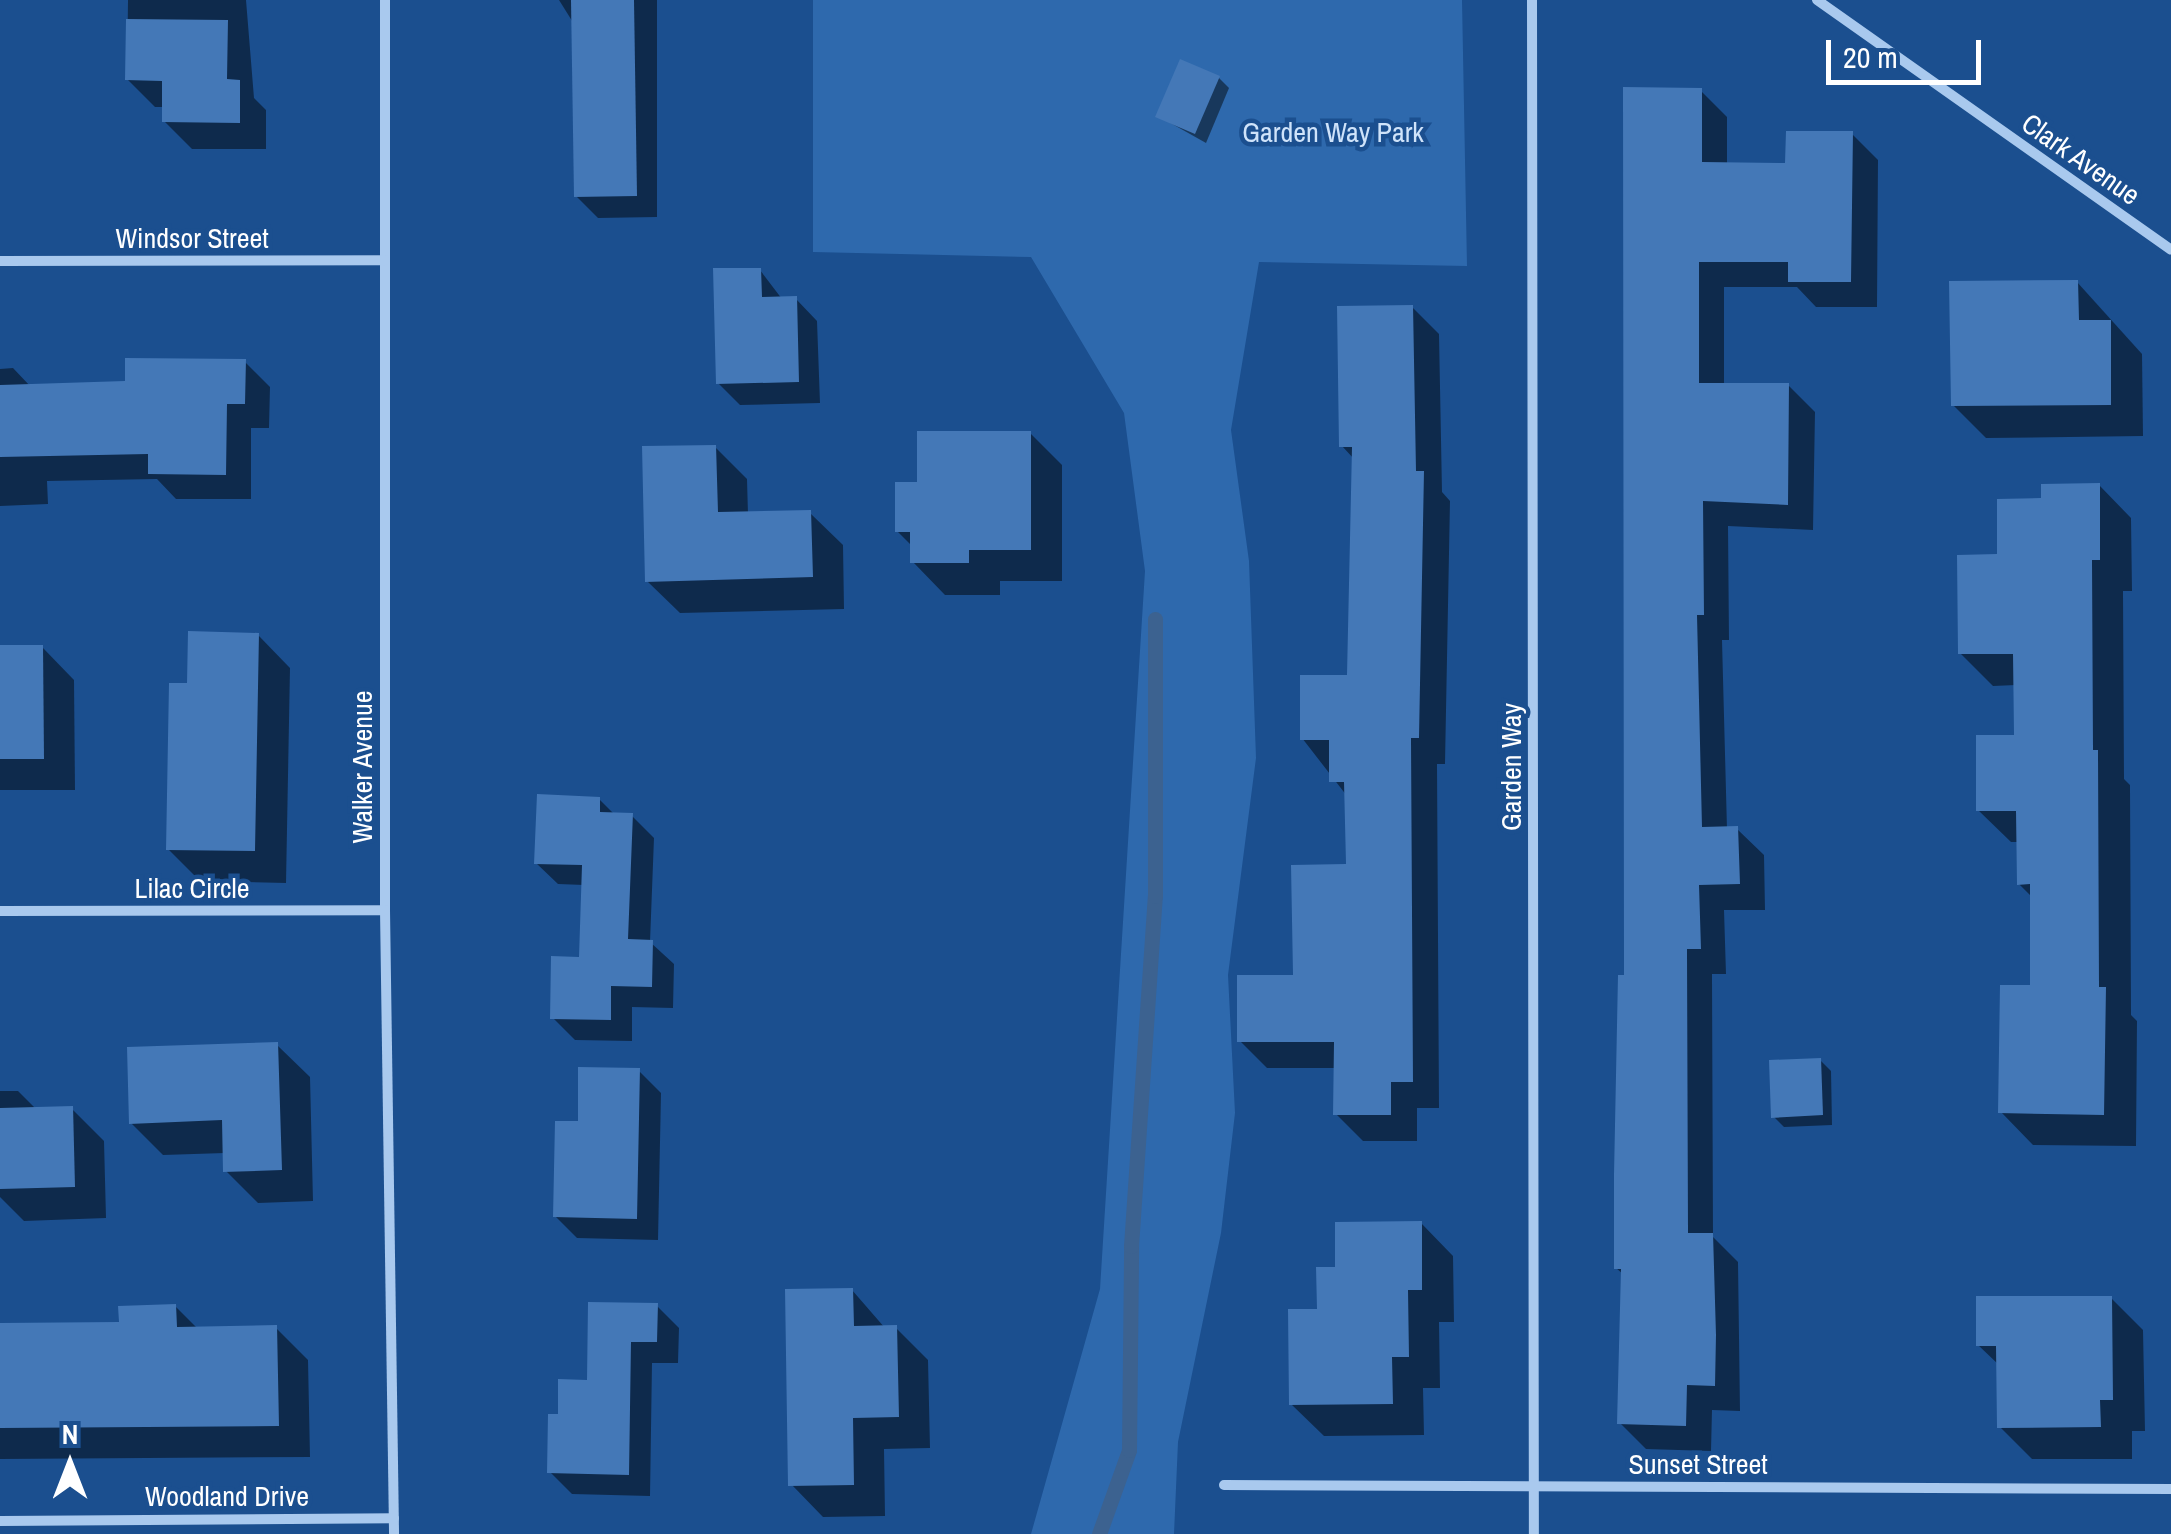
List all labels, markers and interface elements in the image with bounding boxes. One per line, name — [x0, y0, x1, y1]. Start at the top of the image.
scale bar — [1831, 20, 1986, 82]
text: 20 m — [1843, 37, 1898, 77]
street label: Clark Avenue — [2015, 106, 2147, 212]
park label: Garden Way Park — [1242, 115, 1424, 149]
street label: Windsor Street — [115, 221, 269, 255]
street label: Walker Avenue — [345, 690, 379, 844]
street label: Garden Way — [1494, 703, 1528, 831]
street label: Lilac Circle — [135, 871, 249, 905]
north arrow — [20, 1414, 120, 1514]
text: N — [62, 1415, 78, 1453]
street label: Sunset Street — [1628, 1447, 1768, 1481]
street label: Woodland Drive — [145, 1479, 309, 1513]

